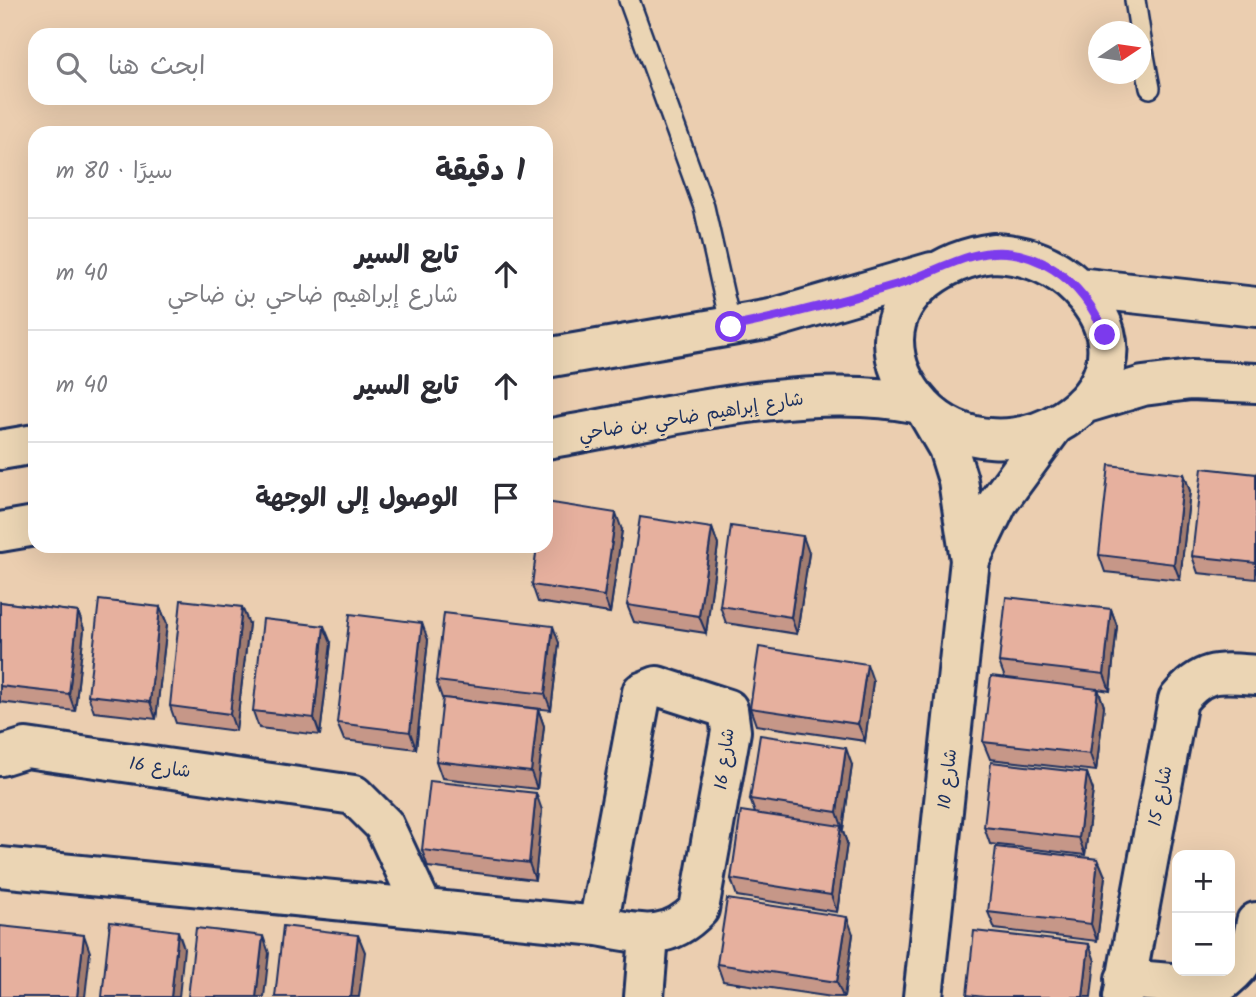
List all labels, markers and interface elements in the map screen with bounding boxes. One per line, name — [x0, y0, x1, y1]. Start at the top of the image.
north arrow — [1088, 21, 1151, 84]
search box — [28, 28, 553, 105]
text: ابحث هنا — [108, 46, 205, 88]
icon: search — [52, 48, 90, 86]
text: 1 دقيقة — [435, 148, 525, 196]
text: سيرًا · 80 m — [56, 154, 173, 190]
text: تابع السير — [355, 235, 458, 277]
icon: ahead — [487, 255, 525, 293]
text: 40 m — [56, 256, 108, 292]
text: شارع إبراهيم ضاحي بن ضاحي — [167, 278, 458, 314]
route start — [715, 311, 746, 342]
route end — [1089, 319, 1120, 350]
text: تابع السير — [355, 366, 458, 408]
icon: ahead — [487, 367, 525, 405]
text: 40 m — [56, 368, 108, 404]
street label: شارع إبراهيم ضاحي بن ضاحي — [577, 385, 806, 450]
text: الوصول إلى الوجهة — [255, 478, 458, 520]
icon: arrive — [487, 479, 525, 517]
street label: شارع 16 — [707, 727, 744, 792]
street label: شارع 10 — [931, 747, 966, 811]
street label: شارع 16 — [127, 750, 192, 787]
street label: شارع 15 — [1141, 763, 1182, 829]
map controls — [1172, 850, 1235, 976]
button: + — [1172, 850, 1235, 913]
button: − — [1172, 913, 1235, 976]

